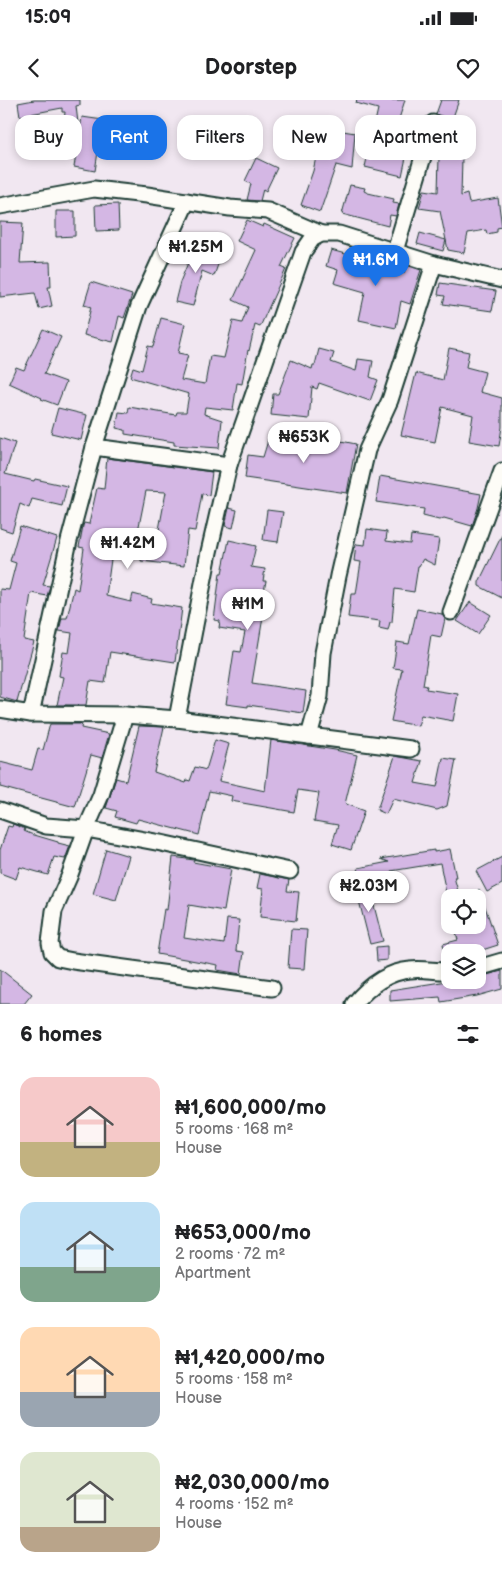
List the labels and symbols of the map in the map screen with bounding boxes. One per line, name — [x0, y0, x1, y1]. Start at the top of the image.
pin: ₦1.25M — [155, 232, 237, 274]
pin: ₦1.6M — [341, 244, 411, 287]
pin: ₦653K — [269, 422, 339, 464]
pin: ₦1.42M — [87, 528, 169, 570]
pin: ₦1M — [224, 588, 272, 631]
pin: ₦2.03M — [328, 870, 410, 913]

